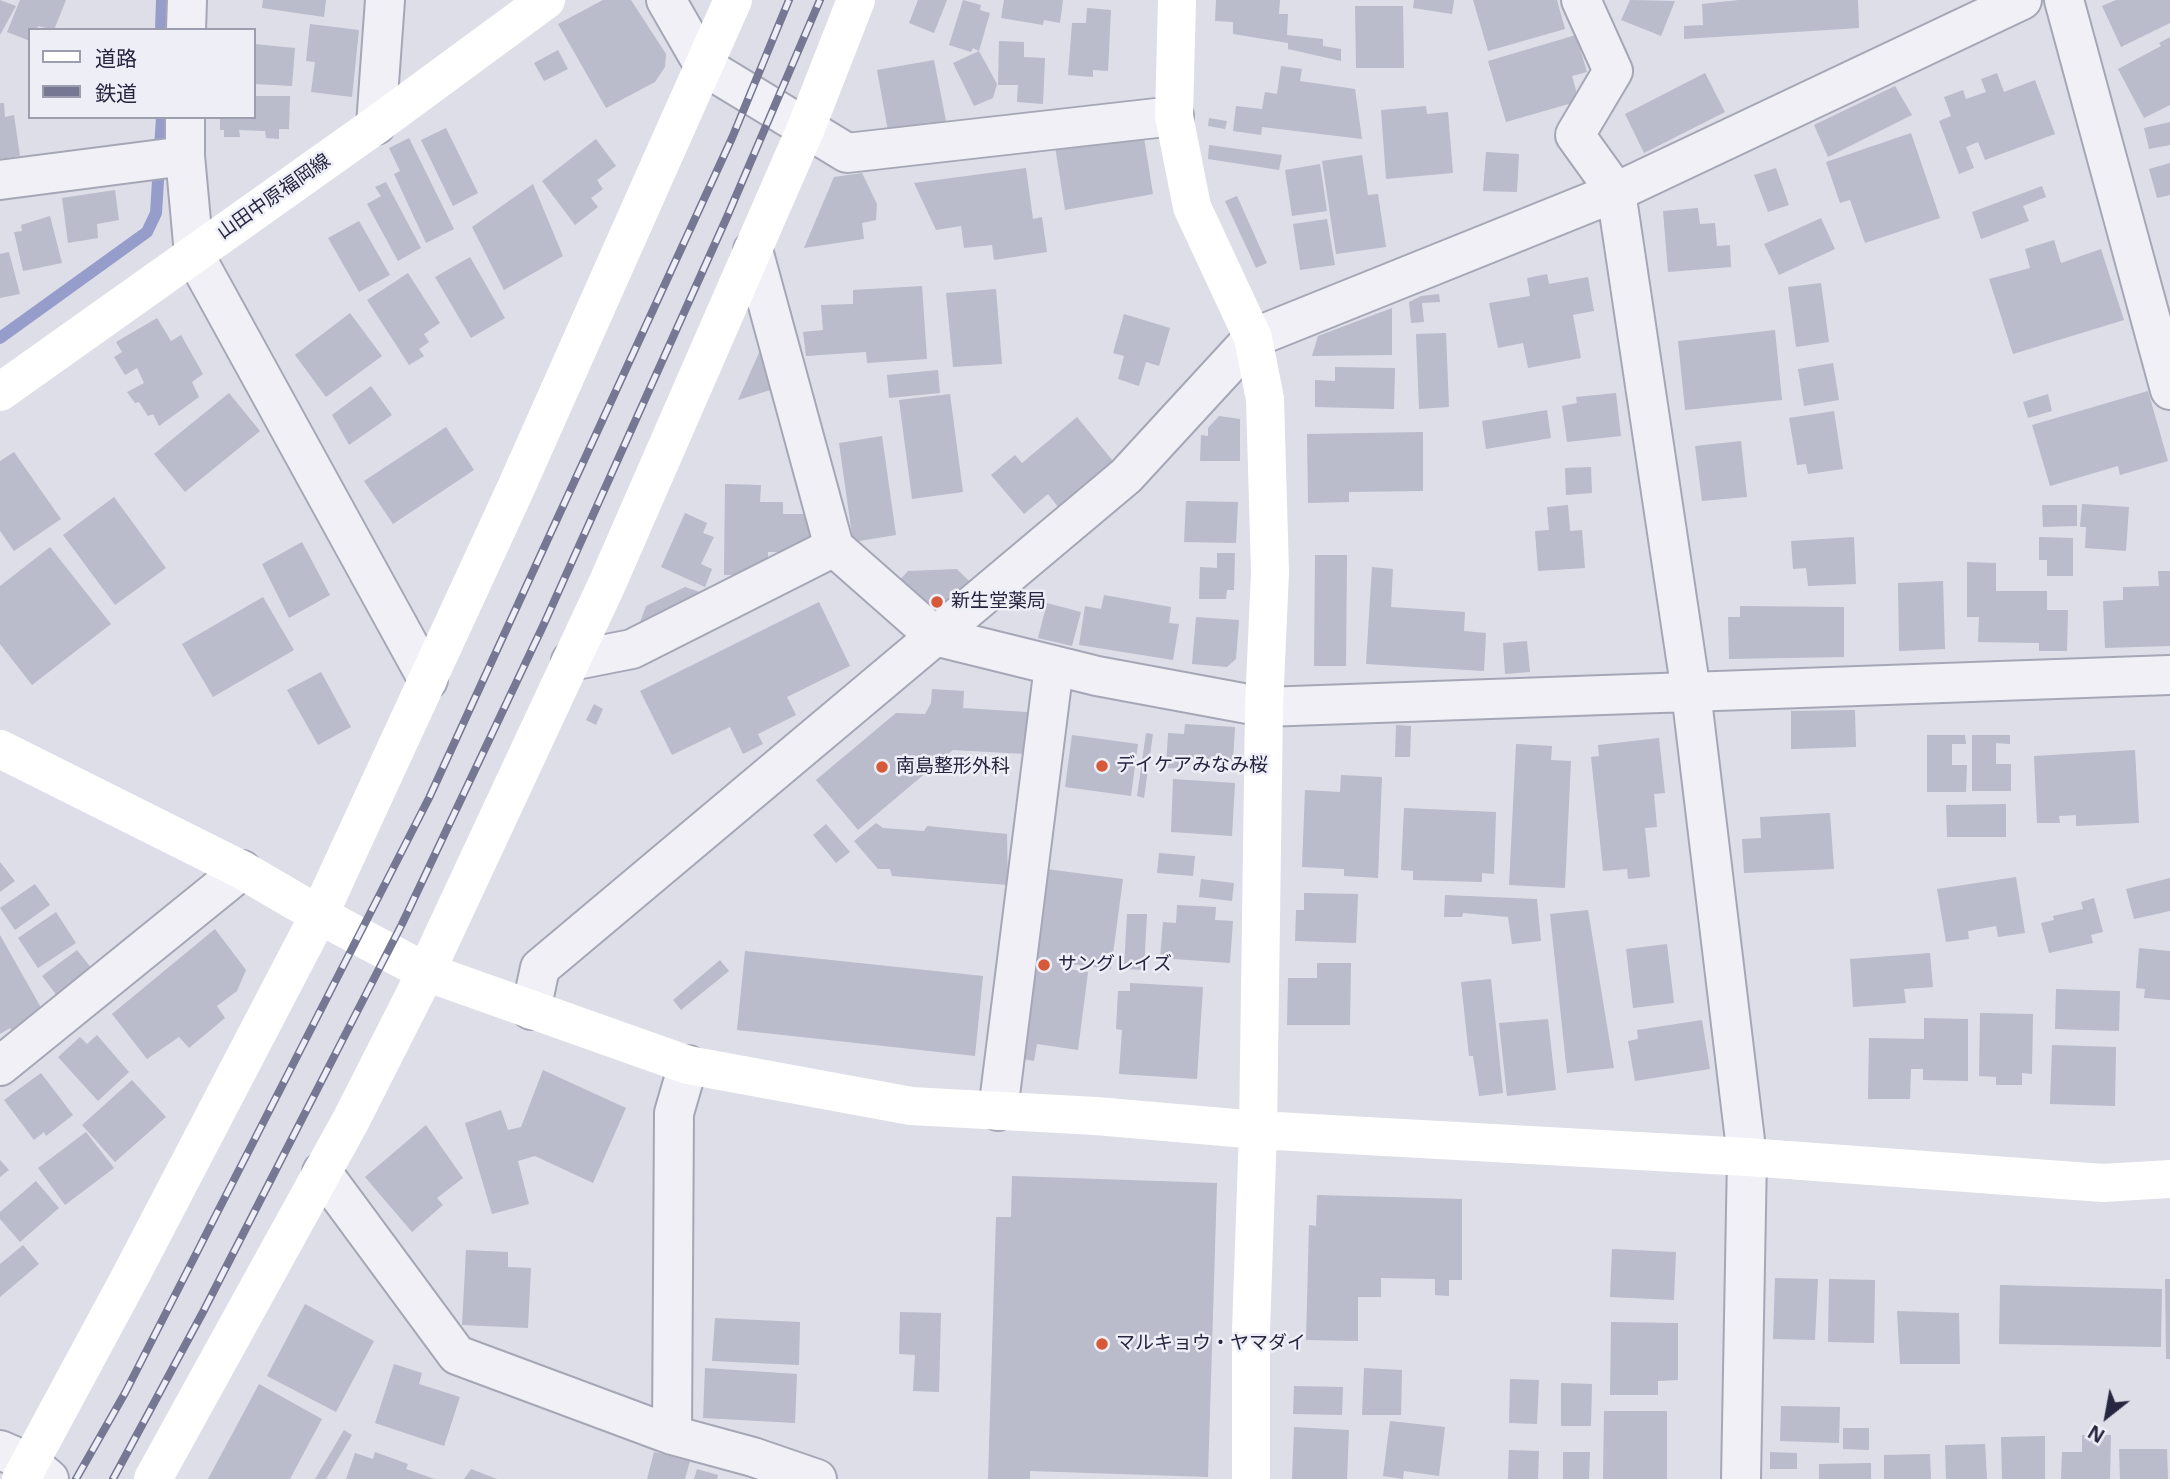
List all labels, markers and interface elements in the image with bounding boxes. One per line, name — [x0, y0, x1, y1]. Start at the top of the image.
legend — [28, 28, 256, 119]
text: 道路 — [95, 44, 137, 72]
text: 鉄道 — [95, 79, 137, 107]
street label: 山田中原福岡線 — [213, 150, 335, 244]
place label: 新生堂薬局 — [951, 591, 1046, 613]
marker: 新生堂薬局 — [929, 594, 945, 610]
place label: デイケアみなみ桜 — [1116, 755, 1268, 777]
place label: 南島整形外科 — [896, 756, 1010, 778]
marker: デイケアみなみ桜 — [1094, 758, 1110, 774]
marker: 南島整形外科 — [874, 759, 890, 775]
place label: サングレイズ — [1058, 954, 1172, 976]
marker: サングレイズ — [1036, 957, 1052, 973]
place label: マルキョウ・ヤマダイ — [1116, 1333, 1306, 1355]
marker: マルキョウ・ヤマダイ — [1094, 1336, 1110, 1352]
north arrow — [2072, 1381, 2142, 1451]
text: N — [2083, 1419, 2110, 1449]

